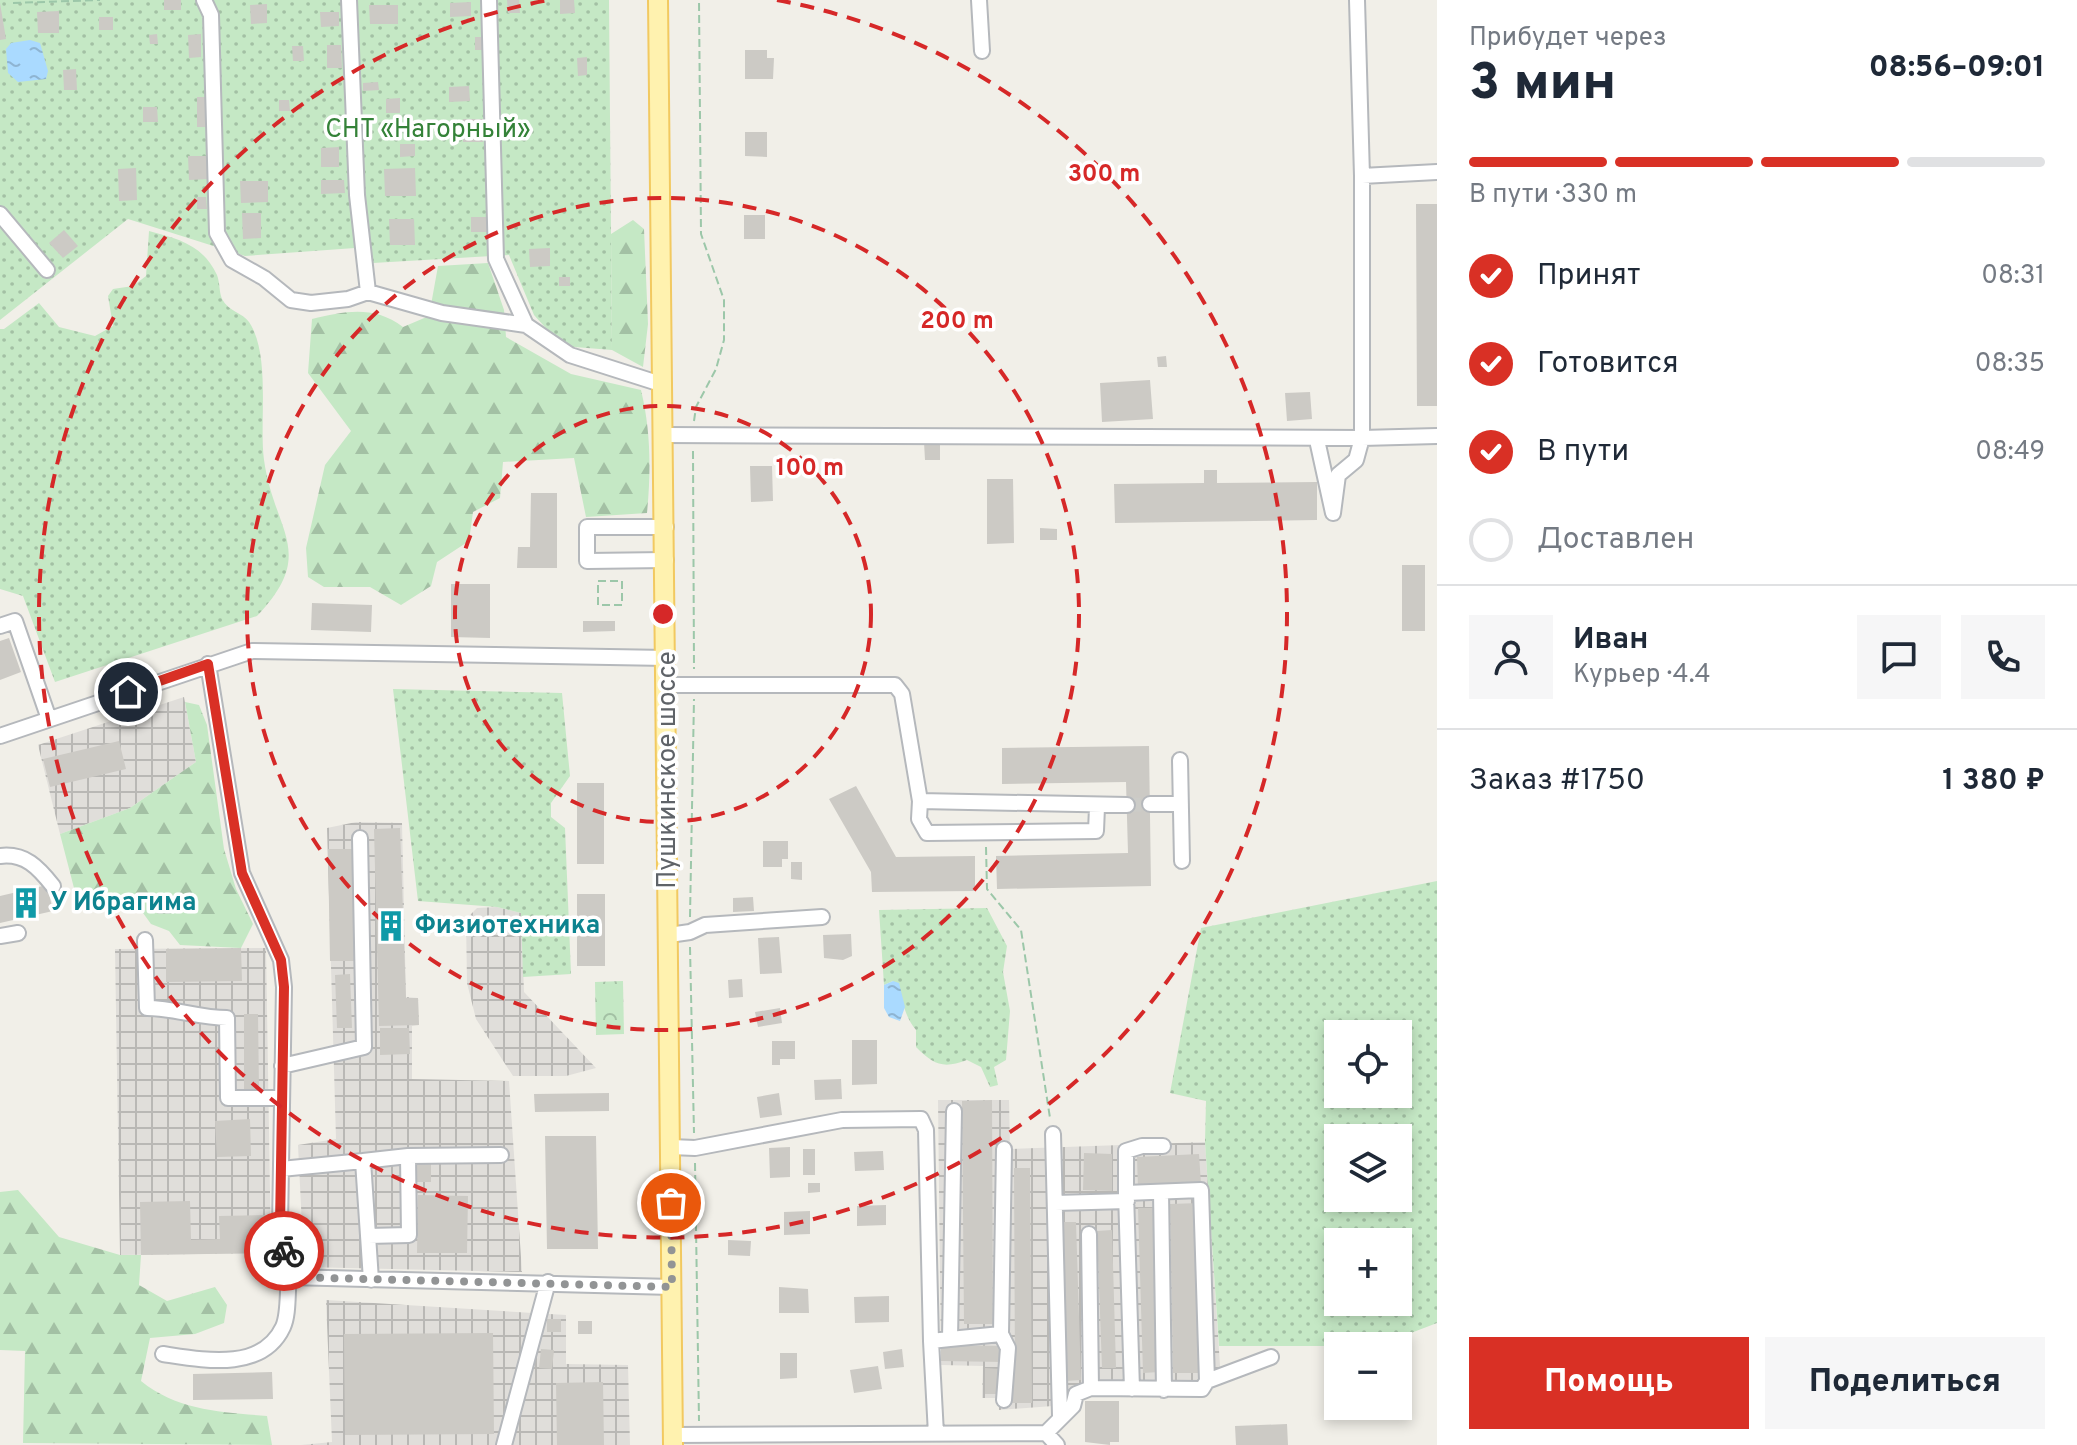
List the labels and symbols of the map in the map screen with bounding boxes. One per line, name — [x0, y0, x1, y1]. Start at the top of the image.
park label: СНТ «Нагорный» — [325, 114, 531, 147]
text: 300 m — [1068, 160, 1140, 190]
text: 200 m — [920, 307, 994, 337]
text: 100 m — [776, 454, 844, 484]
centre of rings — [649, 600, 677, 628]
street label: Пушкинское шоссе — [652, 651, 685, 889]
pin — [94, 658, 162, 726]
building icon: У Ибрагима — [9, 886, 43, 920]
place label: У Ибрагима — [50, 887, 196, 920]
building icon: Физиотехника — [374, 909, 408, 943]
place label: Физиотехника — [415, 910, 600, 943]
pin — [637, 1169, 705, 1237]
courier — [244, 1211, 324, 1291]

